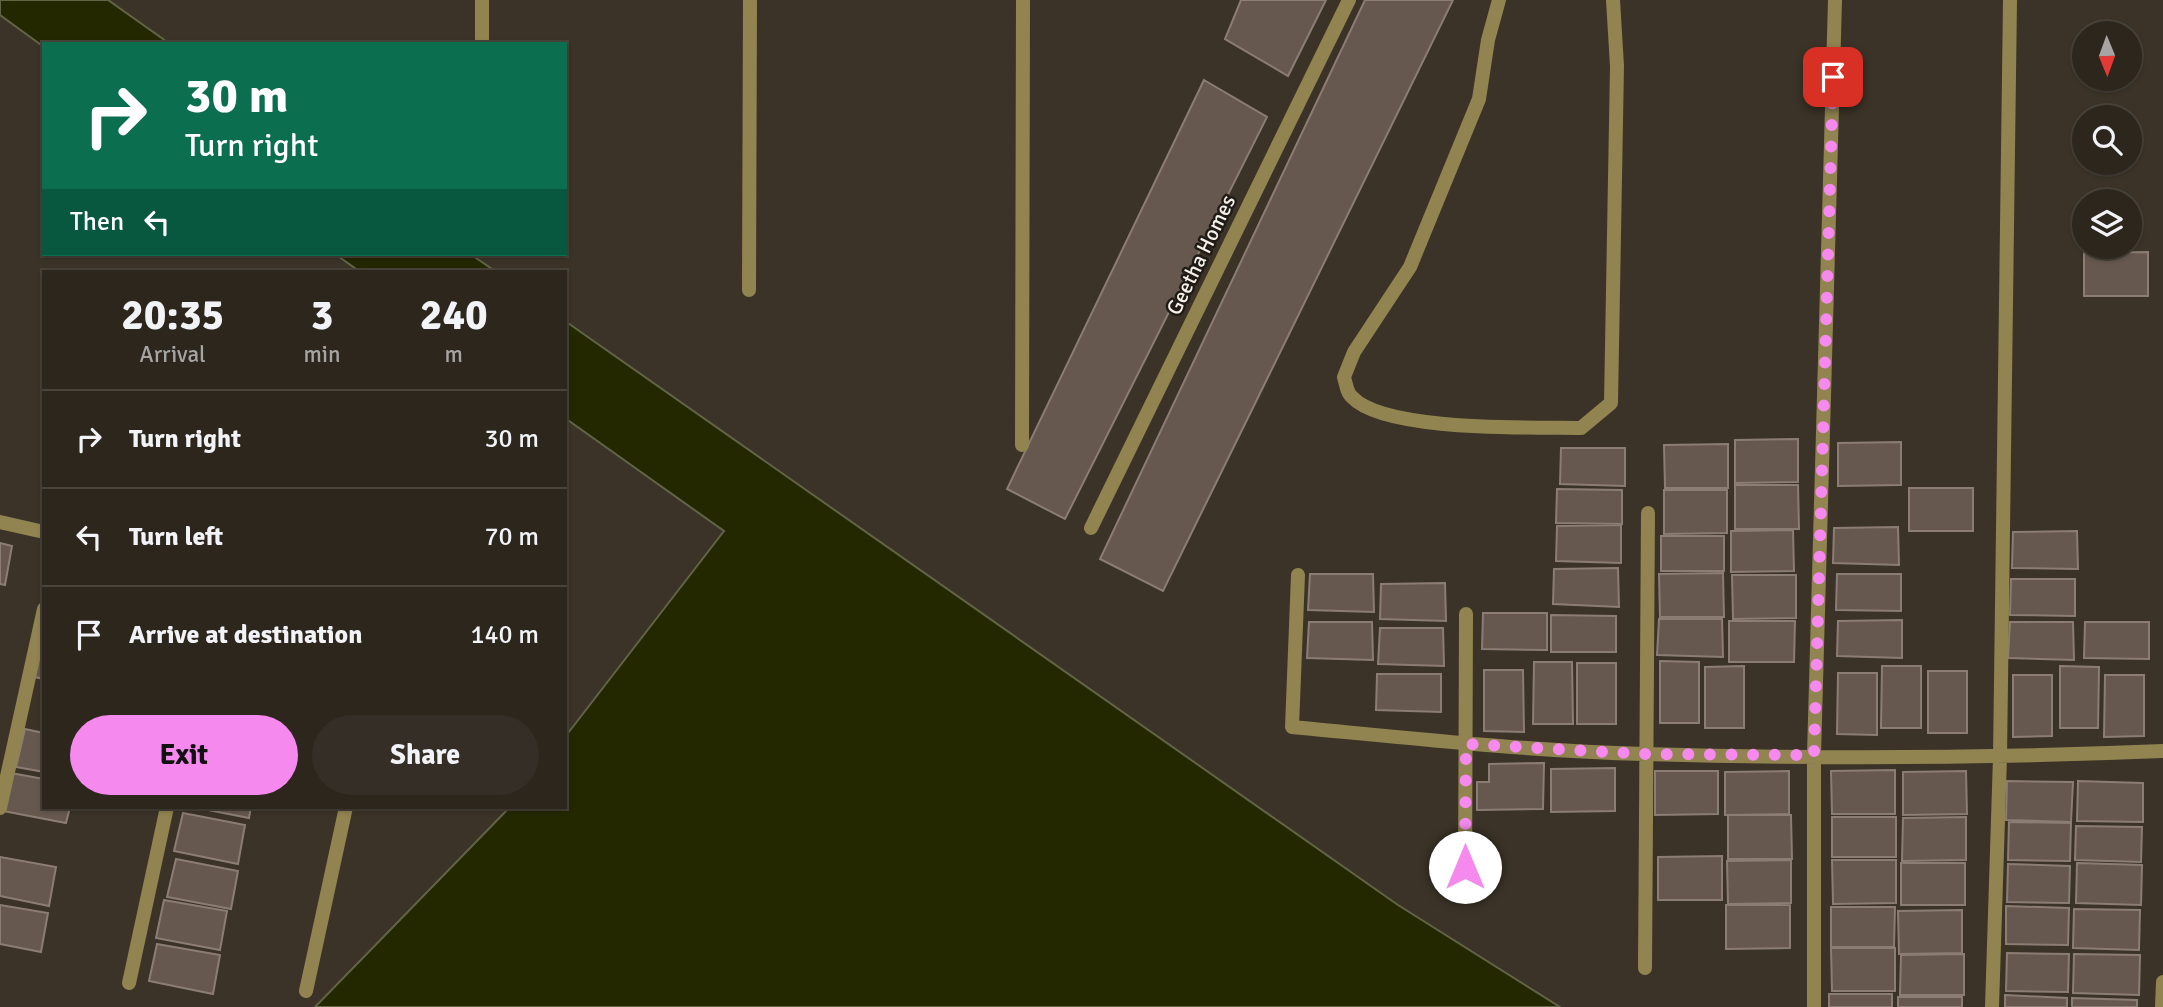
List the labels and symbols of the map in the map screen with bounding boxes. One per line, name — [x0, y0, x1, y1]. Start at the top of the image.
north arrow — [2072, 21, 2142, 91]
pin — [1803, 47, 1863, 107]
street label: Geetha Homes — [1161, 191, 1241, 319]
position arrow — [1428, 830, 1502, 904]

